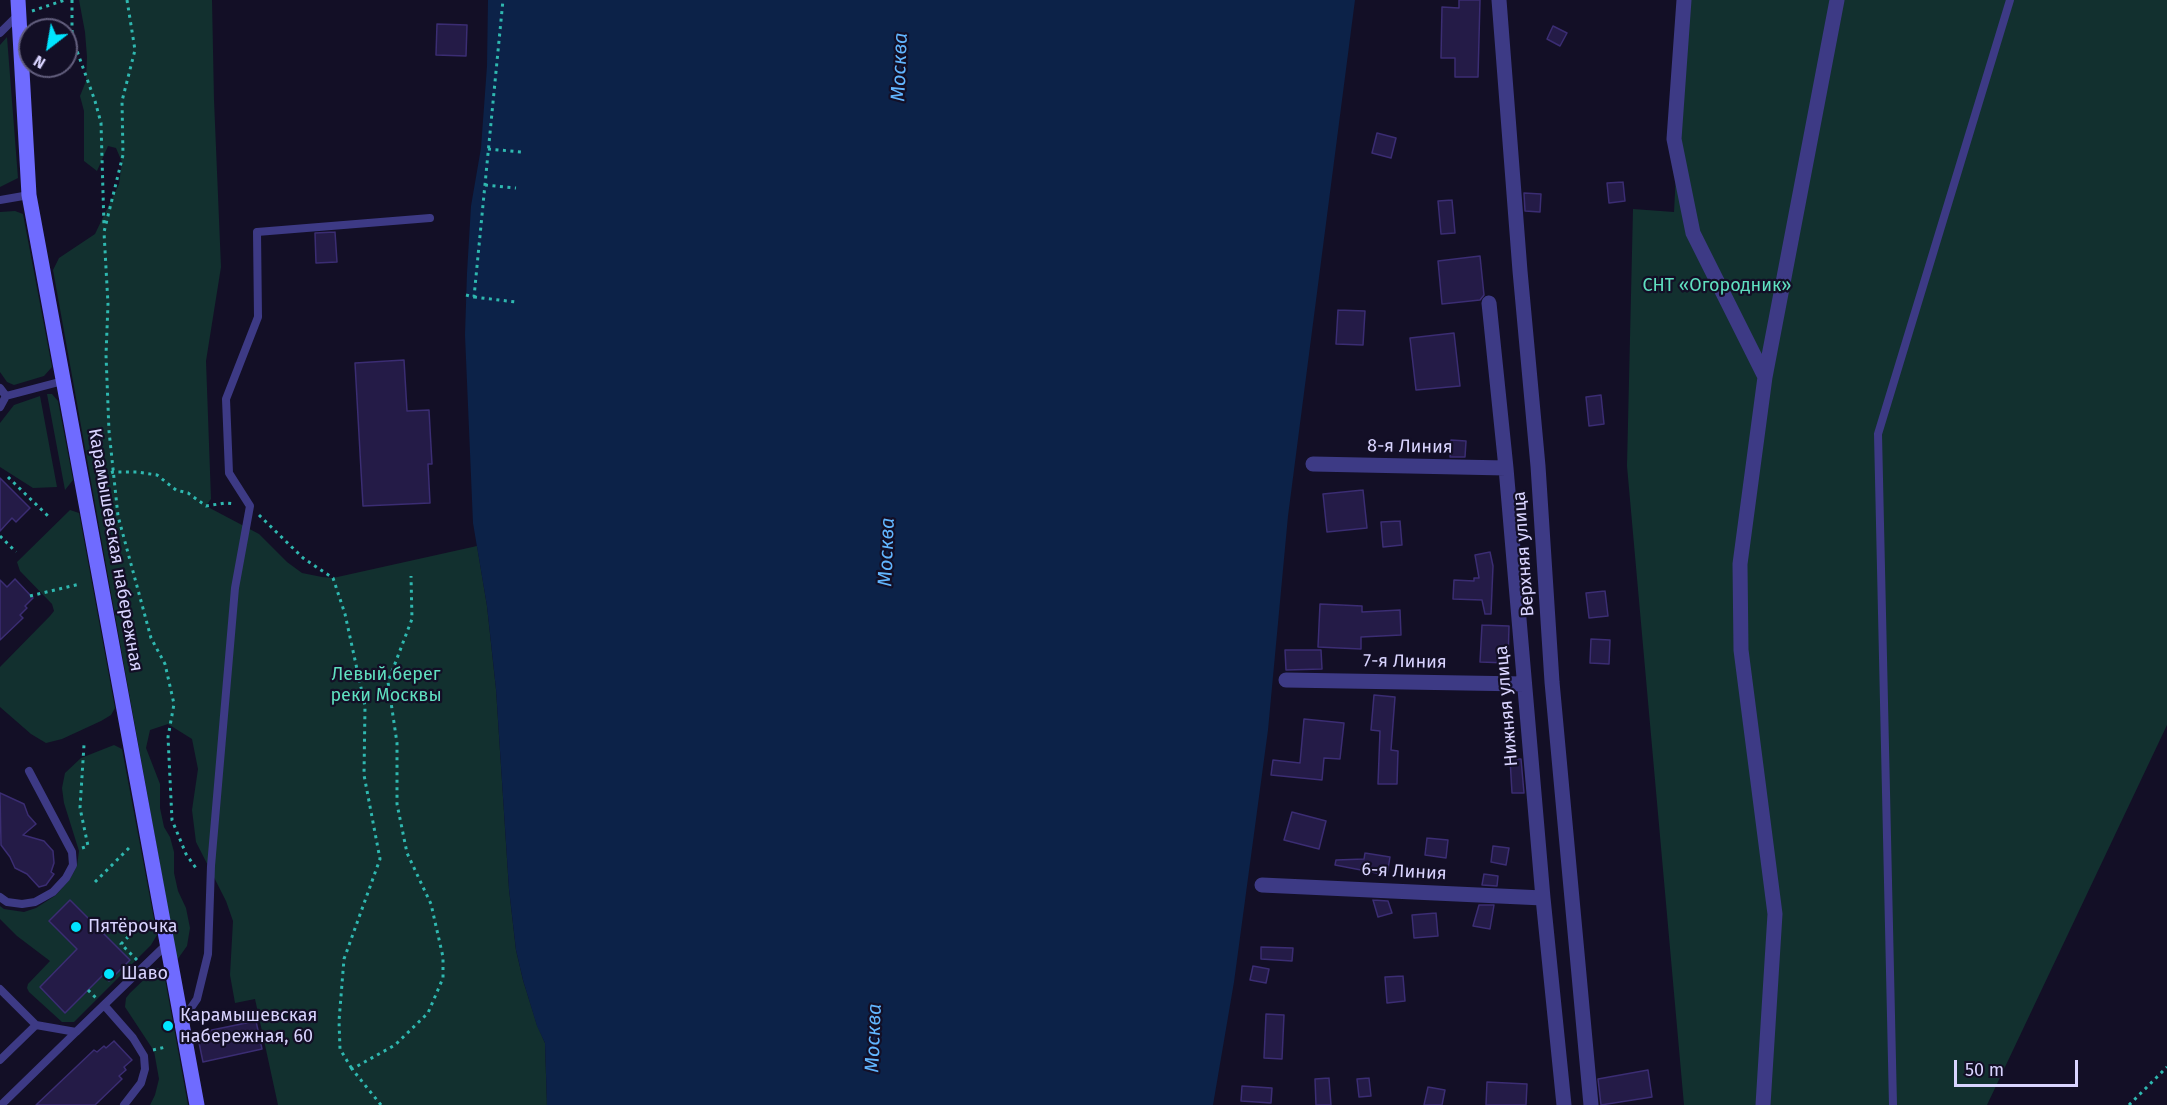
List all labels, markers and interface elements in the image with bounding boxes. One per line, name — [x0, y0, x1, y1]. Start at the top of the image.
north arrow — [18, 18, 78, 78]
water label: Москва — [887, 32, 913, 102]
text: N — [30, 51, 49, 73]
park label: СНТ «Огородник» — [1642, 275, 1792, 297]
street label: Карамышевская набережная — [83, 427, 147, 673]
street label: 8-я Линия — [1367, 435, 1453, 459]
street label: Верхняя улица — [1509, 491, 1539, 617]
water label: Москва — [874, 517, 900, 587]
street label: Нижняя улица — [1491, 645, 1523, 767]
street label: 7-я Линия — [1363, 650, 1447, 674]
park label: Левый берег реки Москвы — [330, 664, 442, 706]
street label: 6-я Линия — [1361, 859, 1447, 885]
place label: Пятёрочка — [88, 916, 178, 938]
marker: Пятёрочка — [69, 920, 83, 934]
place label: Шаво — [121, 963, 168, 985]
marker: Шаво — [102, 967, 116, 981]
water label: Москва — [861, 1003, 887, 1073]
place label: Карамышевская набережная, 60 — [180, 1005, 317, 1048]
marker: Карамышевская набережная, 60 — [161, 1019, 175, 1033]
scale bar — [1957, 1048, 2082, 1086]
text: 50 m — [1965, 1059, 2004, 1081]

